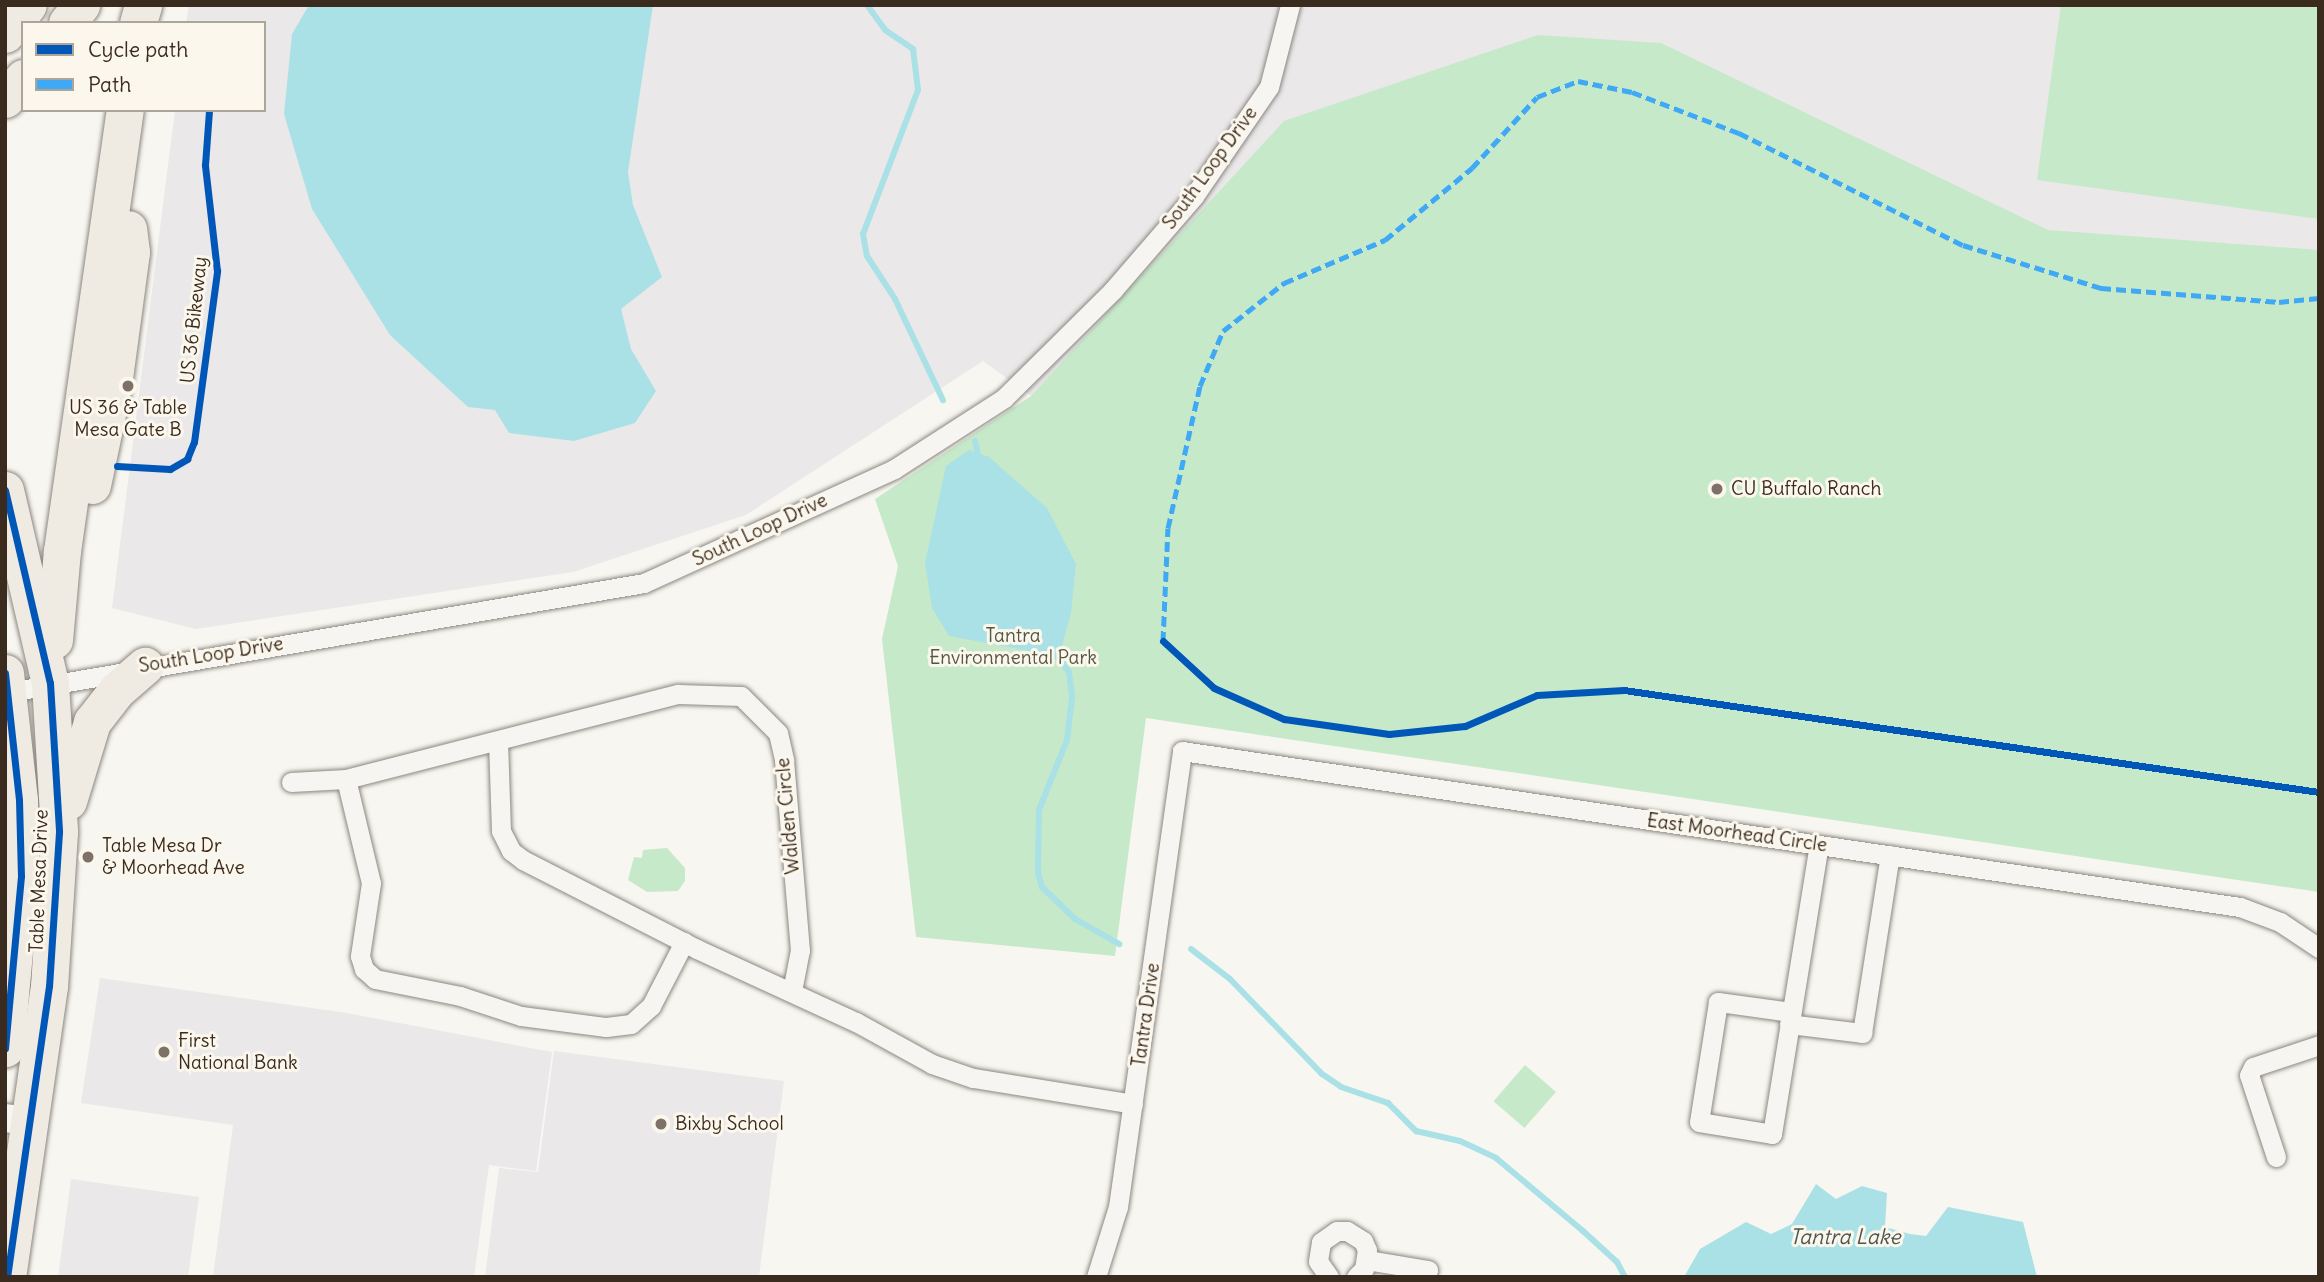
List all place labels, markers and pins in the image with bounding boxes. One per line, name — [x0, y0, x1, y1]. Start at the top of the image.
marker: US 36 & Table Mesa Gate B — [120, 378, 136, 394]
place label: US 36 & Table Mesa Gate B — [69, 397, 187, 441]
place label: CU Buffalo Ranch — [1731, 478, 1881, 500]
marker: CU Buffalo Ranch — [1709, 481, 1725, 497]
place label: Table Mesa Dr & Moorhead Ave — [102, 835, 245, 879]
marker: Table Mesa Dr & Moorhead Ave — [80, 849, 96, 865]
place label: First National Bank — [178, 1030, 298, 1074]
marker: First National Bank — [156, 1044, 172, 1060]
place label: Bixby School — [675, 1113, 784, 1135]
marker: Bixby School — [653, 1116, 669, 1132]

